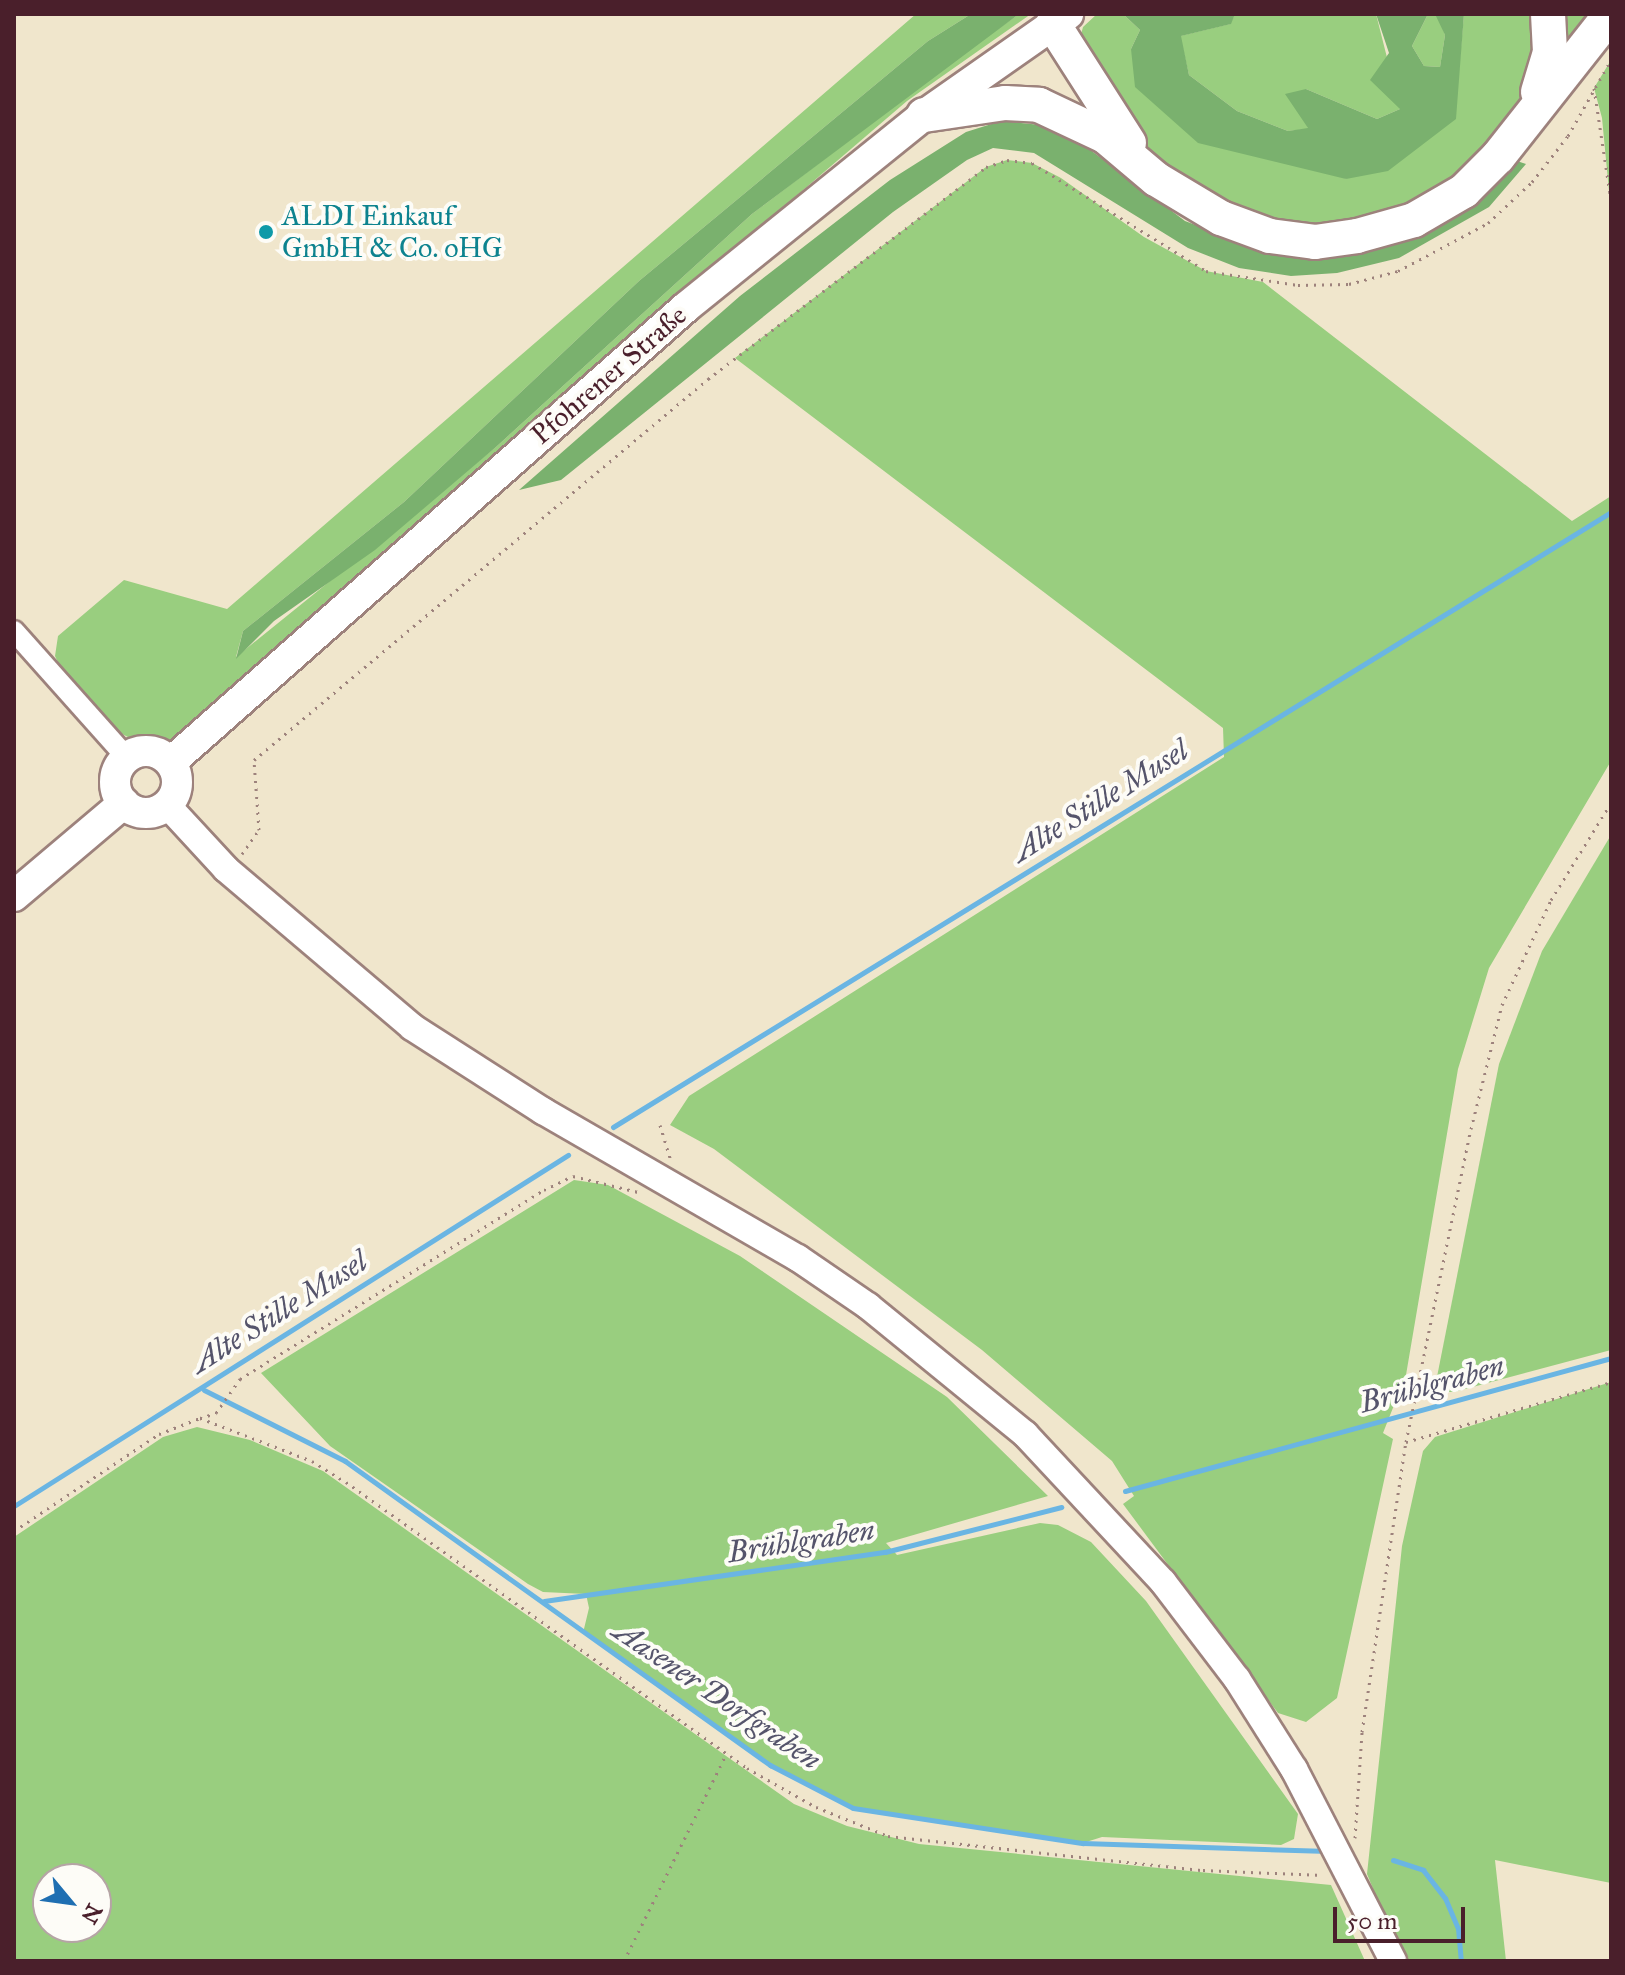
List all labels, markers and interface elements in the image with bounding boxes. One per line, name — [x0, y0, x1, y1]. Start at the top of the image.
place label: ALDI Einkauf GmbH & Co. oHG — [282, 199, 502, 265]
marker: ALDI Einkauf GmbH & Co. oHG — [257, 223, 275, 241]
street label: Pfohrener Straße — [525, 298, 693, 452]
water label: Alte Stille Musel — [1005, 733, 1195, 869]
water label: Alte Stille Musel — [184, 1244, 374, 1380]
water label: Brühlgraben — [1356, 1347, 1508, 1421]
water label: Brühlgraben — [725, 1512, 877, 1570]
water label: Aasener Dorfgraben — [607, 1612, 827, 1778]
north arrow — [32, 1863, 112, 1943]
scale bar — [1337, 1891, 1469, 1941]
text: N — [75, 1899, 108, 1929]
text: 50 m — [1347, 1906, 1397, 1936]

